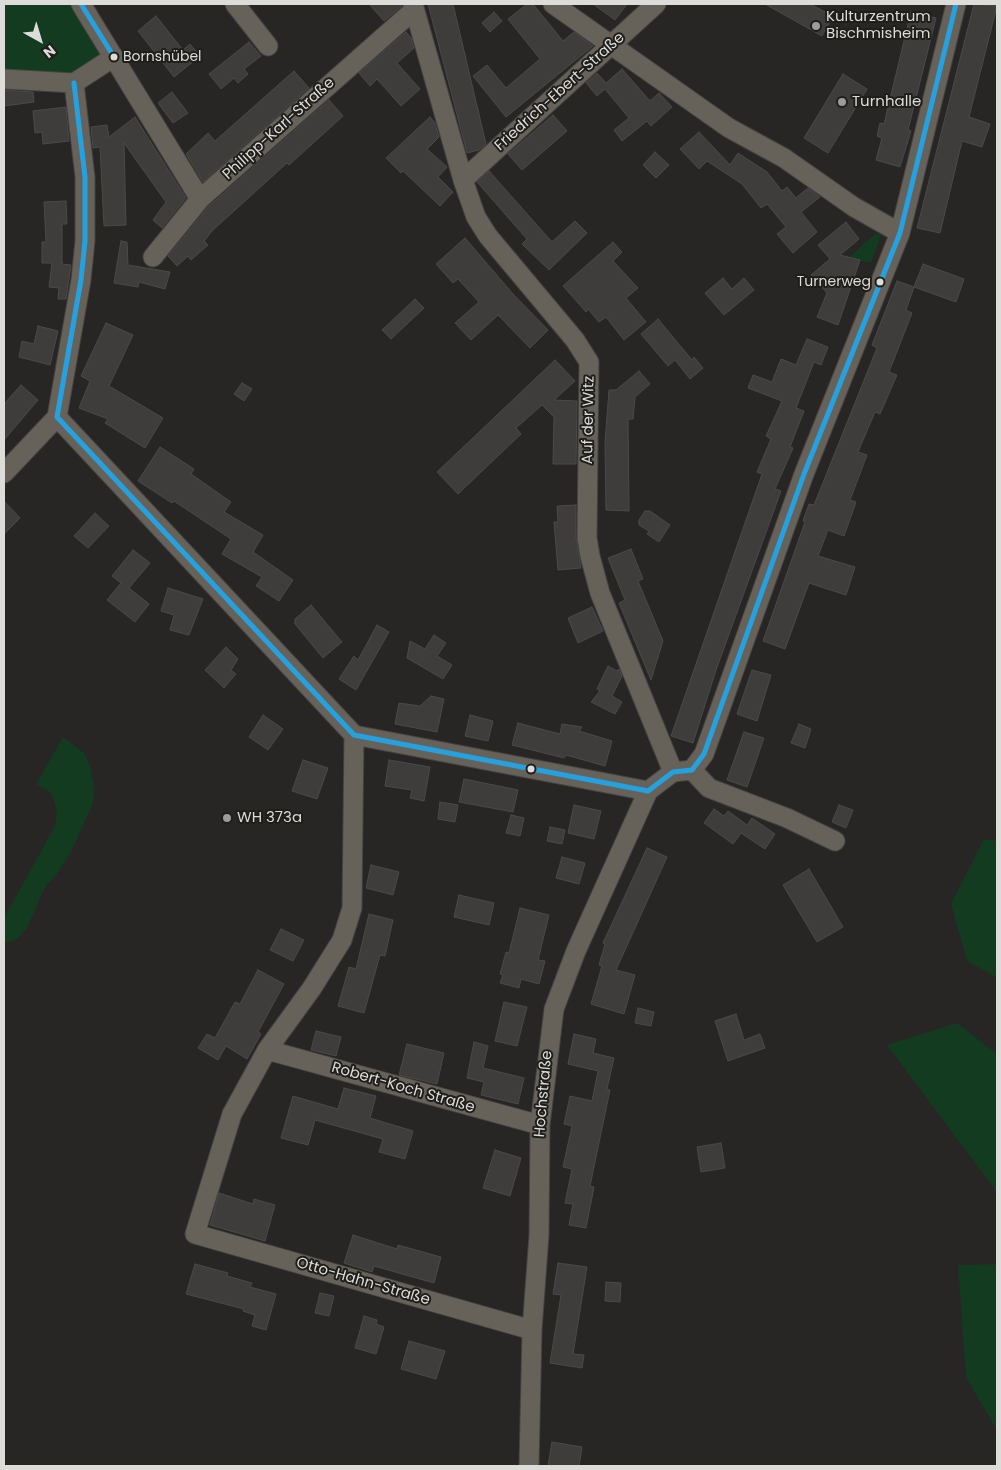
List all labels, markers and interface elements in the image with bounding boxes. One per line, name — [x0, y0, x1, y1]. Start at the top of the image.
place label: Kulturzentrum Bischmisheim — [826, 8, 931, 43]
north arrow — [15, 15, 65, 65]
marker: Kulturzentrum Bischmisheim — [810, 20, 822, 32]
street label: Friedrich-Ebert-Straße — [491, 29, 629, 155]
text: N — [39, 41, 60, 63]
place label: Bornshübel — [123, 49, 202, 65]
marker: Bornshübel — [109, 52, 119, 62]
street label: Philipp-Karl-Straße — [219, 74, 339, 184]
place label: Turnhalle — [852, 93, 921, 111]
marker: Turnhalle — [836, 96, 848, 108]
place label: Turnerweg — [797, 274, 871, 290]
marker: Turnerweg — [875, 277, 885, 287]
street label: Auf der Witz — [579, 376, 599, 464]
unlabelled marker — [526, 764, 536, 774]
place label: WH 373a — [237, 809, 302, 827]
marker: WH 373a — [221, 812, 233, 824]
street label: Hochstraße — [531, 1050, 557, 1138]
street label: Robert-Koch Straße — [329, 1059, 477, 1117]
street label: Otto-Hahn-Straße — [294, 1254, 432, 1310]

